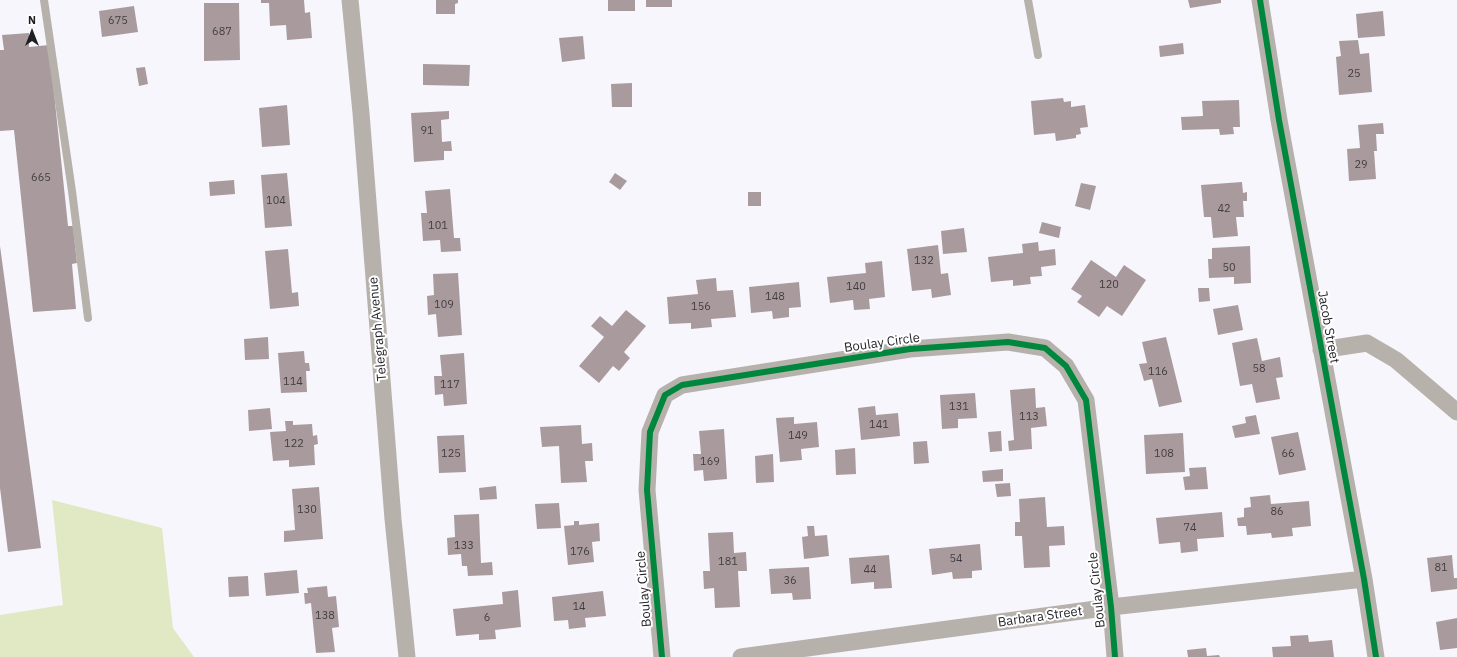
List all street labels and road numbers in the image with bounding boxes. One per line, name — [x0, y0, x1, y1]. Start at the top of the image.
street label: Telegraph Avenue — [366, 276, 390, 382]
street label: Jacob Street — [1314, 289, 1342, 365]
street label: Boulay Circle — [843, 330, 921, 356]
street label: Boulay Circle — [633, 550, 655, 628]
street label: Boulay Circle — [1085, 551, 1109, 629]
street label: Barbara Street — [997, 603, 1083, 631]

